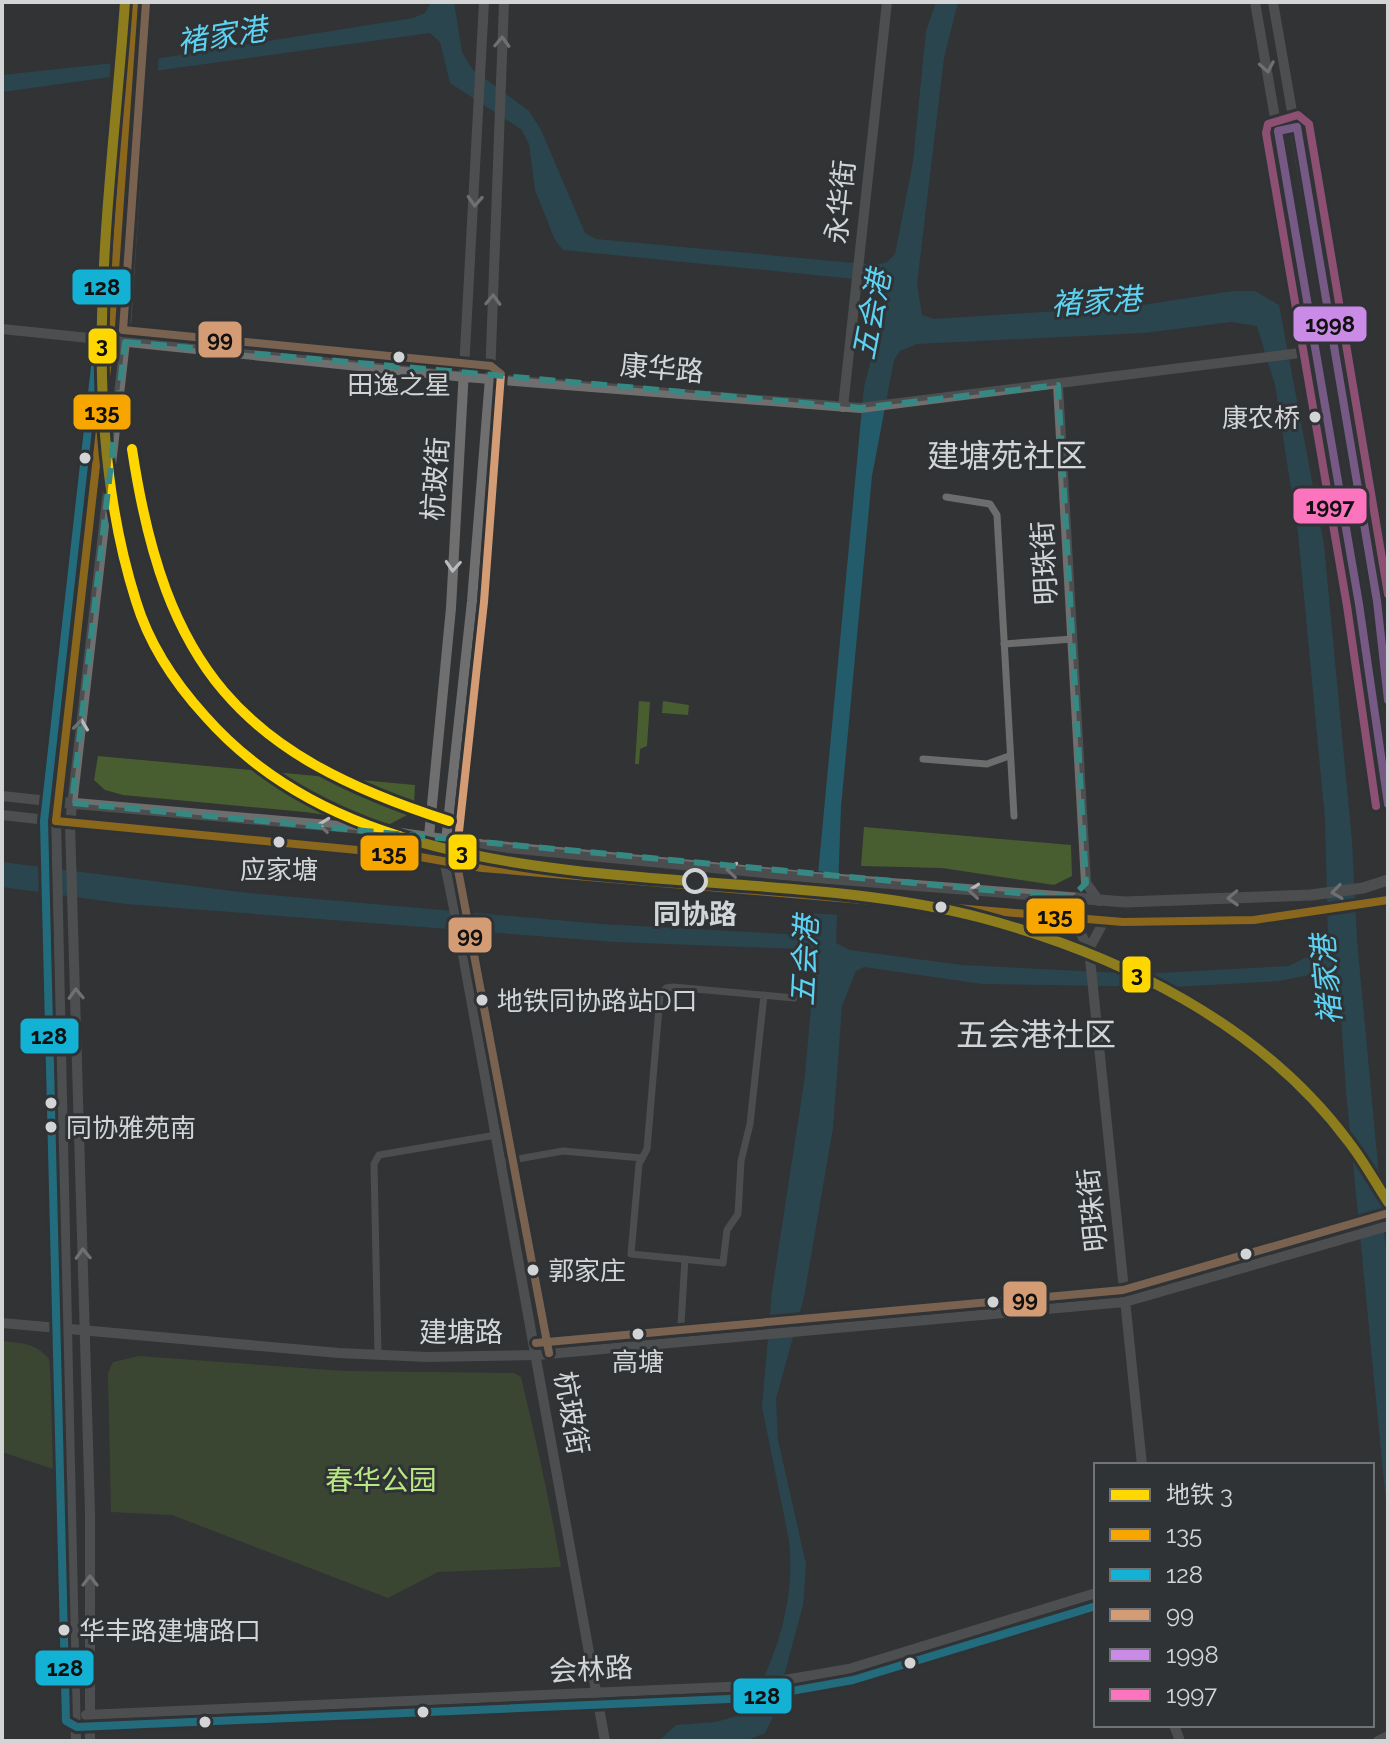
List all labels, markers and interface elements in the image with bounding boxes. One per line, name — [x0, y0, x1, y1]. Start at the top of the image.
water label: 褚家港 — [175, 11, 273, 60]
one-way arrow — [494, 35, 511, 48]
one-way arrow — [1257, 60, 1274, 73]
street label: 永华街 — [820, 159, 861, 246]
one-way arrow — [467, 195, 484, 208]
water label: 五会港 — [846, 263, 898, 362]
line badge: 128 — [71, 268, 132, 306]
text: 128 — [84, 274, 120, 300]
water label: 褚家港 — [1050, 281, 1146, 322]
one-way arrow — [484, 293, 501, 306]
line badge: 1998 — [1292, 305, 1368, 343]
text: 1998 — [1305, 311, 1355, 337]
line badge: 99 — [197, 320, 243, 359]
text: 99 — [207, 326, 233, 352]
line badge: 3 — [87, 327, 118, 365]
text: 3 — [96, 332, 108, 358]
street label: 康华路 — [619, 348, 705, 389]
marker: 田逸之星 — [391, 349, 407, 365]
place label: 田逸之星 — [347, 370, 451, 400]
line badge: 135 — [72, 393, 132, 431]
text: 135 — [84, 399, 120, 425]
place label: 康农桥 — [1222, 403, 1300, 433]
marker: 康农桥 — [1307, 409, 1323, 425]
street label: 杭玻街 — [416, 436, 455, 522]
district label: 建塘苑社区 — [927, 437, 1087, 474]
unlabelled marker — [77, 450, 93, 466]
line badge: 1997 — [1292, 487, 1368, 525]
text: 1997 — [1305, 493, 1355, 519]
street label: 明珠街 — [1026, 520, 1063, 606]
one-way arrow — [445, 560, 462, 573]
one-way arrow — [72, 718, 89, 732]
one-way arrow — [317, 817, 330, 834]
line badge: 3 — [447, 833, 478, 871]
marker: 应家塘 — [271, 834, 287, 850]
line badge: 135 — [359, 834, 420, 872]
text: 3 — [456, 839, 468, 865]
text: 135 — [371, 840, 407, 866]
place label: 应家塘 — [240, 855, 318, 885]
one-way arrow — [725, 861, 738, 878]
marker: 同协路 — [683, 869, 707, 893]
one-way arrow — [967, 883, 980, 900]
one-way arrow — [1330, 883, 1344, 900]
one-way arrow — [1226, 890, 1239, 907]
line badge: 135 — [1025, 897, 1086, 935]
place label: 同协路 — [653, 898, 737, 931]
unlabelled marker — [933, 899, 949, 915]
text: 135 — [1037, 903, 1073, 929]
water label: 五会港 — [785, 911, 825, 1007]
line badge: 99 — [447, 916, 493, 954]
text: 99 — [457, 922, 483, 948]
water label: 褚家港 — [1305, 930, 1348, 1026]
line badge: 3 — [1121, 955, 1152, 994]
text: 3 — [1131, 961, 1143, 987]
place label: 地铁同协路站D口 — [497, 986, 698, 1016]
one-way arrow — [67, 987, 84, 1000]
marker: 地铁同协路站D口 — [474, 992, 490, 1008]
district label: 五会港社区 — [956, 1016, 1116, 1053]
line badge: 128 — [19, 1017, 80, 1055]
text: 128 — [31, 1023, 67, 1049]
unlabelled marker — [43, 1095, 59, 1111]
place label: 同协雅苑南 — [66, 1113, 196, 1143]
marker: 同协雅苑南 — [43, 1119, 59, 1135]
street label: 明珠街 — [1072, 1166, 1113, 1253]
unlabelled marker — [1238, 1246, 1254, 1262]
one-way arrow — [74, 1247, 92, 1260]
place label: 郭家庄 — [548, 1256, 626, 1286]
marker: 郭家庄 — [525, 1262, 541, 1278]
line badge: 99 — [1002, 1280, 1048, 1318]
text: 99 — [1012, 1286, 1038, 1312]
unlabelled marker — [985, 1294, 1001, 1310]
street label: 建塘路 — [419, 1316, 503, 1349]
marker: 高塘 — [630, 1326, 646, 1342]
place label: 高塘 — [612, 1347, 664, 1377]
street label: 杭玻街 — [548, 1369, 595, 1457]
legend — [1094, 1463, 1374, 1727]
park label: 春华公园 — [325, 1464, 437, 1497]
text: 地铁 3 — [1166, 1480, 1233, 1509]
text: 135 — [1166, 1520, 1202, 1549]
text: 128 — [1166, 1560, 1203, 1589]
one-way arrow — [81, 1574, 99, 1587]
text: 99 — [1166, 1600, 1194, 1629]
place label: 华丰路建塘路口 — [79, 1616, 261, 1646]
marker: 华丰路建塘路口 — [56, 1622, 72, 1638]
text: 1998 — [1166, 1640, 1219, 1669]
line badge: 128 — [34, 1649, 95, 1687]
street label: 会林路 — [548, 1651, 634, 1688]
text: 128 — [47, 1655, 83, 1681]
unlabelled marker — [902, 1655, 918, 1671]
line badge: 128 — [732, 1677, 793, 1715]
text: 1997 — [1166, 1680, 1217, 1709]
text: 128 — [744, 1683, 780, 1709]
unlabelled marker — [415, 1704, 431, 1720]
unlabelled marker — [197, 1714, 213, 1730]

